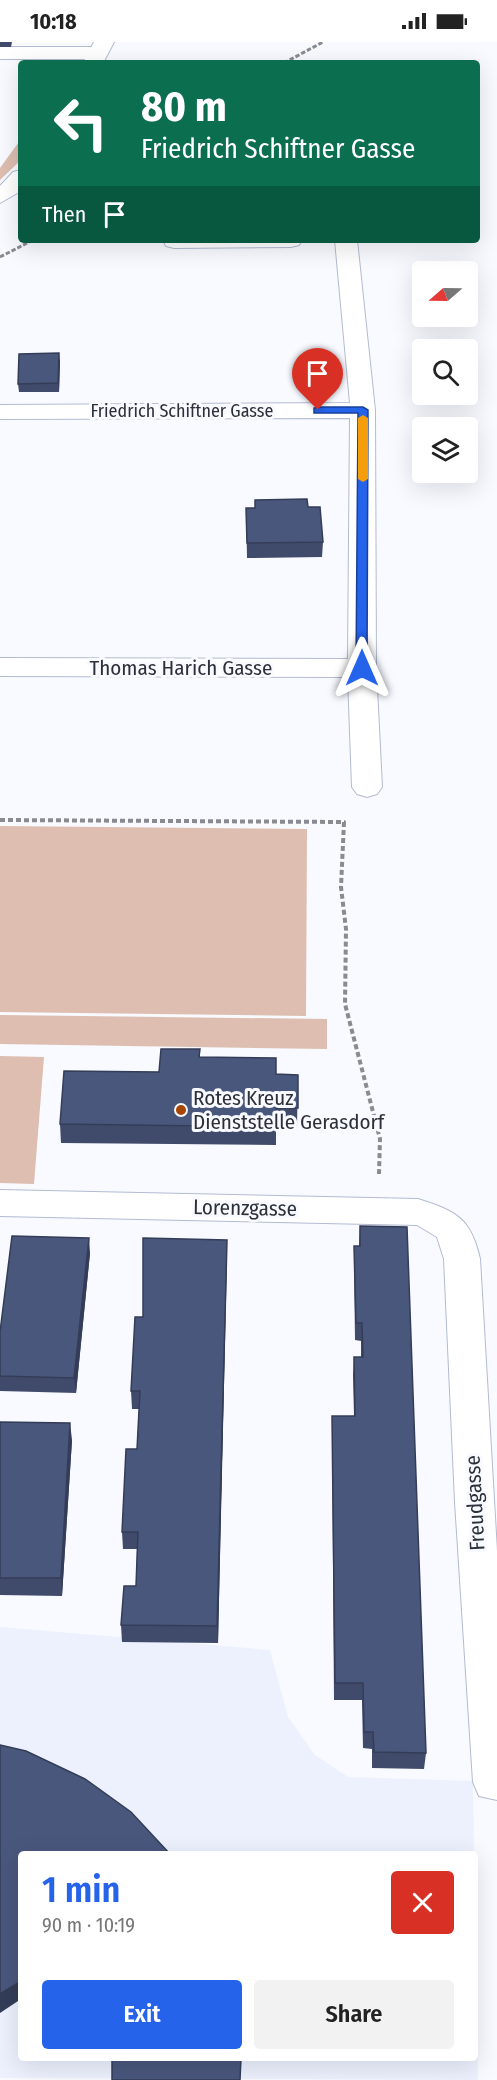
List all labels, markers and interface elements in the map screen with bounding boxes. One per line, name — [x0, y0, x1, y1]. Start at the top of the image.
text: 10:18 — [30, 8, 77, 35]
text: 80 m — [141, 82, 227, 132]
icon: left — [42, 84, 120, 162]
text: Friedrich Schiftner Gasse — [141, 133, 415, 165]
icon: arrive — [98, 198, 131, 231]
text: Then — [42, 201, 86, 228]
north arrow — [412, 261, 478, 327]
map controls — [412, 261, 478, 483]
button: search — [412, 339, 478, 405]
pin — [292, 348, 343, 410]
icon: arrive — [301, 357, 334, 390]
street label: Friedrich Schiftner Gasse — [91, 400, 274, 422]
button: layers — [412, 417, 478, 483]
position arrow — [330, 636, 394, 700]
street label: Thomas Harich Gasse — [90, 655, 272, 681]
place label: Rotes Kreuz Dienststelle Gerasdorf — [193, 1085, 386, 1135]
marker: Rotes Kreuz Dienststelle Gerasdorf — [174, 1103, 188, 1117]
street label: Lorenzgasse — [193, 1194, 297, 1222]
street label: Freudgasse — [460, 1455, 490, 1551]
text: 1 min — [42, 1868, 120, 1912]
button: close — [391, 1871, 454, 1934]
text: 90 m · 10:19 — [42, 1913, 135, 1937]
button: Exit — [42, 1980, 242, 2049]
button: Share — [254, 1980, 454, 2049]

